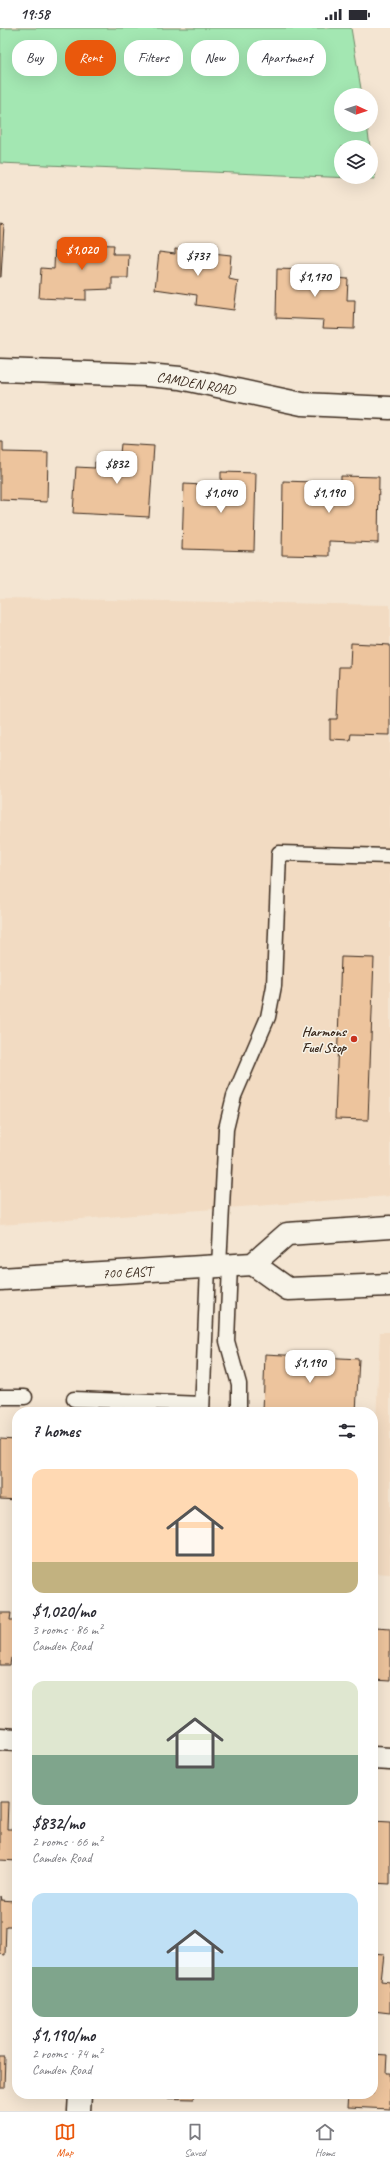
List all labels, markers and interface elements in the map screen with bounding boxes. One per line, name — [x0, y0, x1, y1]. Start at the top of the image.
text: 19:58 — [20, 5, 50, 24]
chip: Buy — [12, 40, 57, 76]
chip: Rent — [65, 40, 116, 76]
chip: Filters — [124, 40, 183, 76]
chip: New — [191, 40, 239, 76]
chip: Apartment — [247, 40, 326, 76]
north arrow — [334, 88, 378, 132]
map controls — [334, 88, 378, 184]
button: layers — [334, 140, 378, 184]
pin: $1,020 — [49, 237, 115, 271]
text: $1,020 — [66, 242, 98, 258]
pin: $737 — [174, 243, 222, 277]
text: $737 — [186, 248, 210, 264]
pin: $1,170 — [282, 264, 348, 298]
text: $1,170 — [299, 269, 331, 285]
street label: CAMDEN ROAD — [155, 368, 238, 399]
pin: $832 — [93, 451, 141, 485]
text: $832 — [105, 456, 129, 472]
pin: $1,040 — [188, 480, 254, 514]
pin: $1,190 — [296, 480, 362, 514]
text: $1,040 — [205, 485, 237, 501]
text: $1,190 — [313, 485, 345, 501]
place label: Harmons Fuel Stop — [302, 1023, 348, 1056]
marker: Harmons Fuel Stop — [349, 1034, 359, 1044]
street label: 700 EAST — [102, 1263, 156, 1282]
pin: $1,190 — [277, 1350, 343, 1384]
text: $1,190 — [294, 1355, 326, 1371]
icon: filters — [336, 1420, 358, 1442]
text: 7 homes — [32, 1421, 80, 1442]
icon: home — [159, 1495, 231, 1567]
text: $1,020/mo — [32, 1601, 95, 1622]
text: 3 rooms · 86 m² — [32, 1622, 102, 1638]
text: Camden Road — [32, 1638, 92, 1654]
icon: home — [159, 1707, 231, 1779]
text: $832/mo — [32, 1813, 84, 1834]
text: 2 rooms · 66 m² — [32, 1834, 102, 1850]
text: Camden Road — [32, 1850, 92, 1866]
icon: home — [159, 1919, 231, 1991]
text: $1,190/mo — [32, 2025, 95, 2046]
text: 2 rooms · 74 m² — [32, 2046, 102, 2062]
text: Camden Road — [32, 2062, 92, 2078]
tab: Map — [54, 2121, 76, 2159]
tab: Saved — [184, 2121, 206, 2159]
tab: Home — [314, 2121, 336, 2159]

